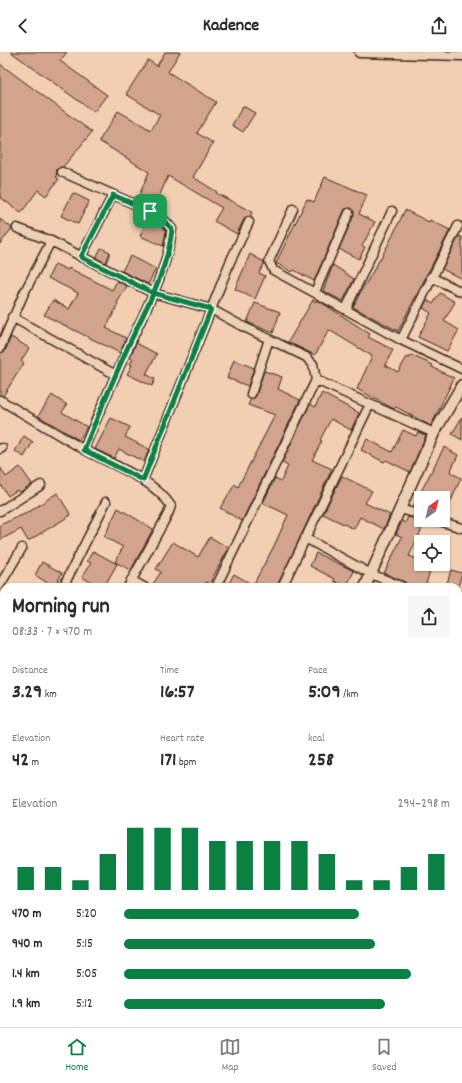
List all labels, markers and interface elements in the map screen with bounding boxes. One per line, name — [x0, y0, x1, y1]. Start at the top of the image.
text: Kadence — [203, 14, 259, 39]
icon: back — [12, 15, 34, 37]
icon: share — [428, 15, 450, 37]
pin — [133, 194, 167, 228]
icon: arrive — [139, 200, 161, 222]
north arrow — [414, 491, 450, 527]
map controls — [414, 491, 450, 571]
button: locate — [414, 535, 450, 571]
text: Morning run — [12, 592, 110, 623]
button: share — [408, 596, 450, 638]
text: 08:33 · 7 × 470 m — [12, 623, 92, 642]
text: Distance — [12, 663, 48, 679]
text: Time — [160, 663, 179, 679]
text: Pace — [308, 663, 327, 679]
text: 3.29 — [12, 679, 42, 707]
text: 16:57 — [160, 679, 194, 707]
text: 5:09 — [308, 679, 341, 707]
text: km — [42, 687, 57, 703]
text: /km — [341, 687, 358, 703]
text: Elevation — [12, 731, 50, 747]
text: Heart rate — [160, 731, 204, 747]
text: kcal — [308, 731, 325, 747]
text: 42 — [12, 747, 29, 775]
text: 171 — [160, 747, 176, 775]
text: 258 — [308, 747, 334, 775]
text: m — [29, 755, 39, 771]
text: bpm — [176, 755, 196, 771]
text: Elevation — [12, 795, 57, 814]
text: 294–298 m — [398, 795, 450, 814]
text: 470 m — [12, 905, 41, 924]
text: 5:20 — [76, 905, 97, 924]
text: 940 m — [12, 935, 42, 954]
text: 5:15 — [76, 935, 93, 954]
text: 1.4 km — [12, 965, 40, 984]
text: 5:05 — [76, 965, 97, 984]
text: 1.9 km — [12, 995, 40, 1014]
text: 5:12 — [76, 995, 93, 1014]
tab: Home — [65, 1036, 88, 1076]
tab: Map — [219, 1036, 241, 1076]
tab: Saved — [372, 1036, 397, 1076]

